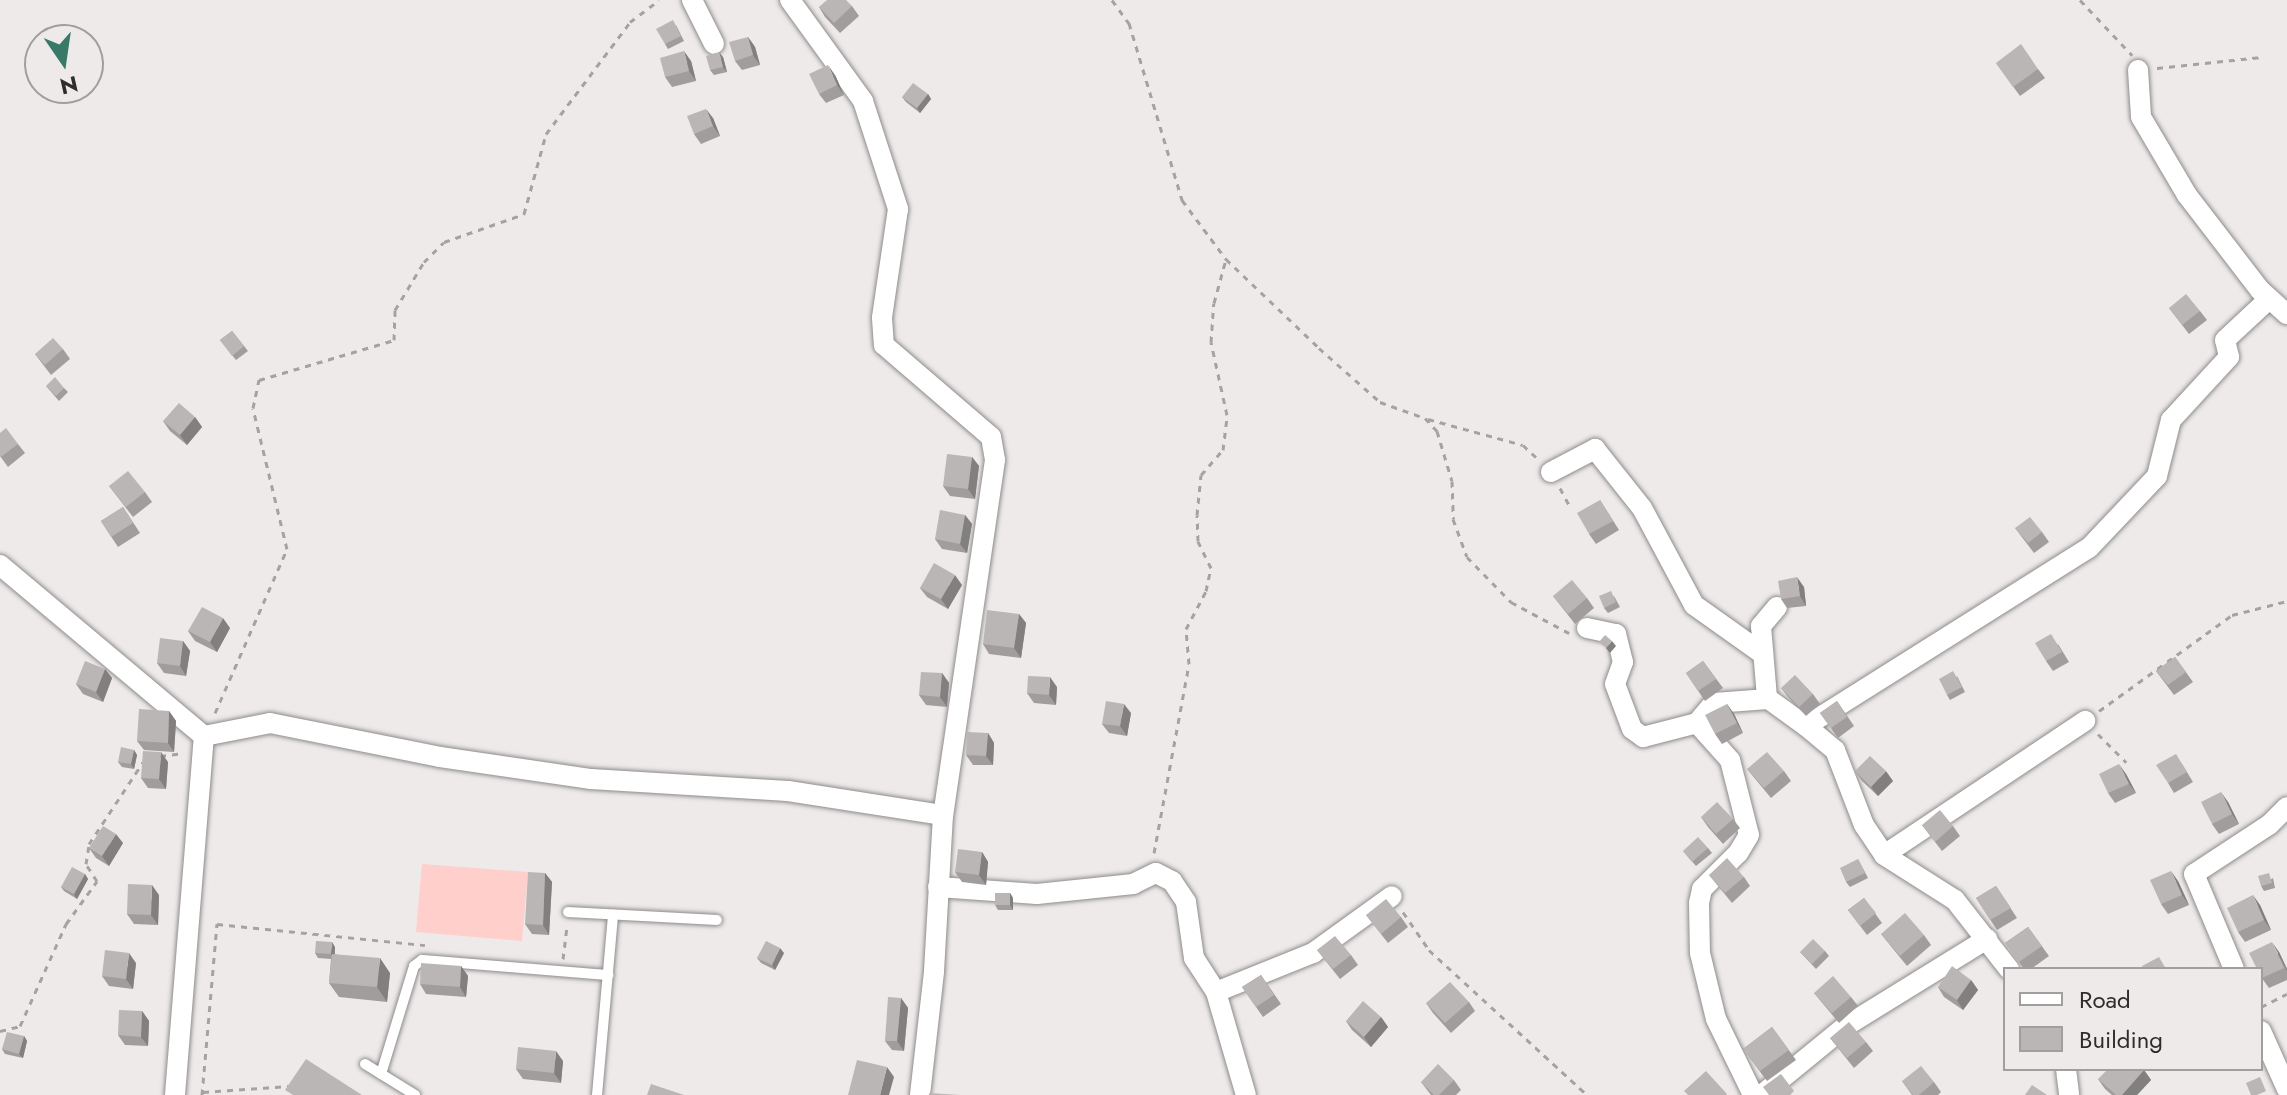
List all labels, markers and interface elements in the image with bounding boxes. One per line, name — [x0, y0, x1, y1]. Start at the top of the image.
north arrow — [24, 24, 104, 104]
text: N — [57, 68, 81, 103]
legend — [2003, 967, 2263, 1071]
text: Road — [2079, 982, 2131, 1017]
text: Building — [2079, 1022, 2163, 1057]

